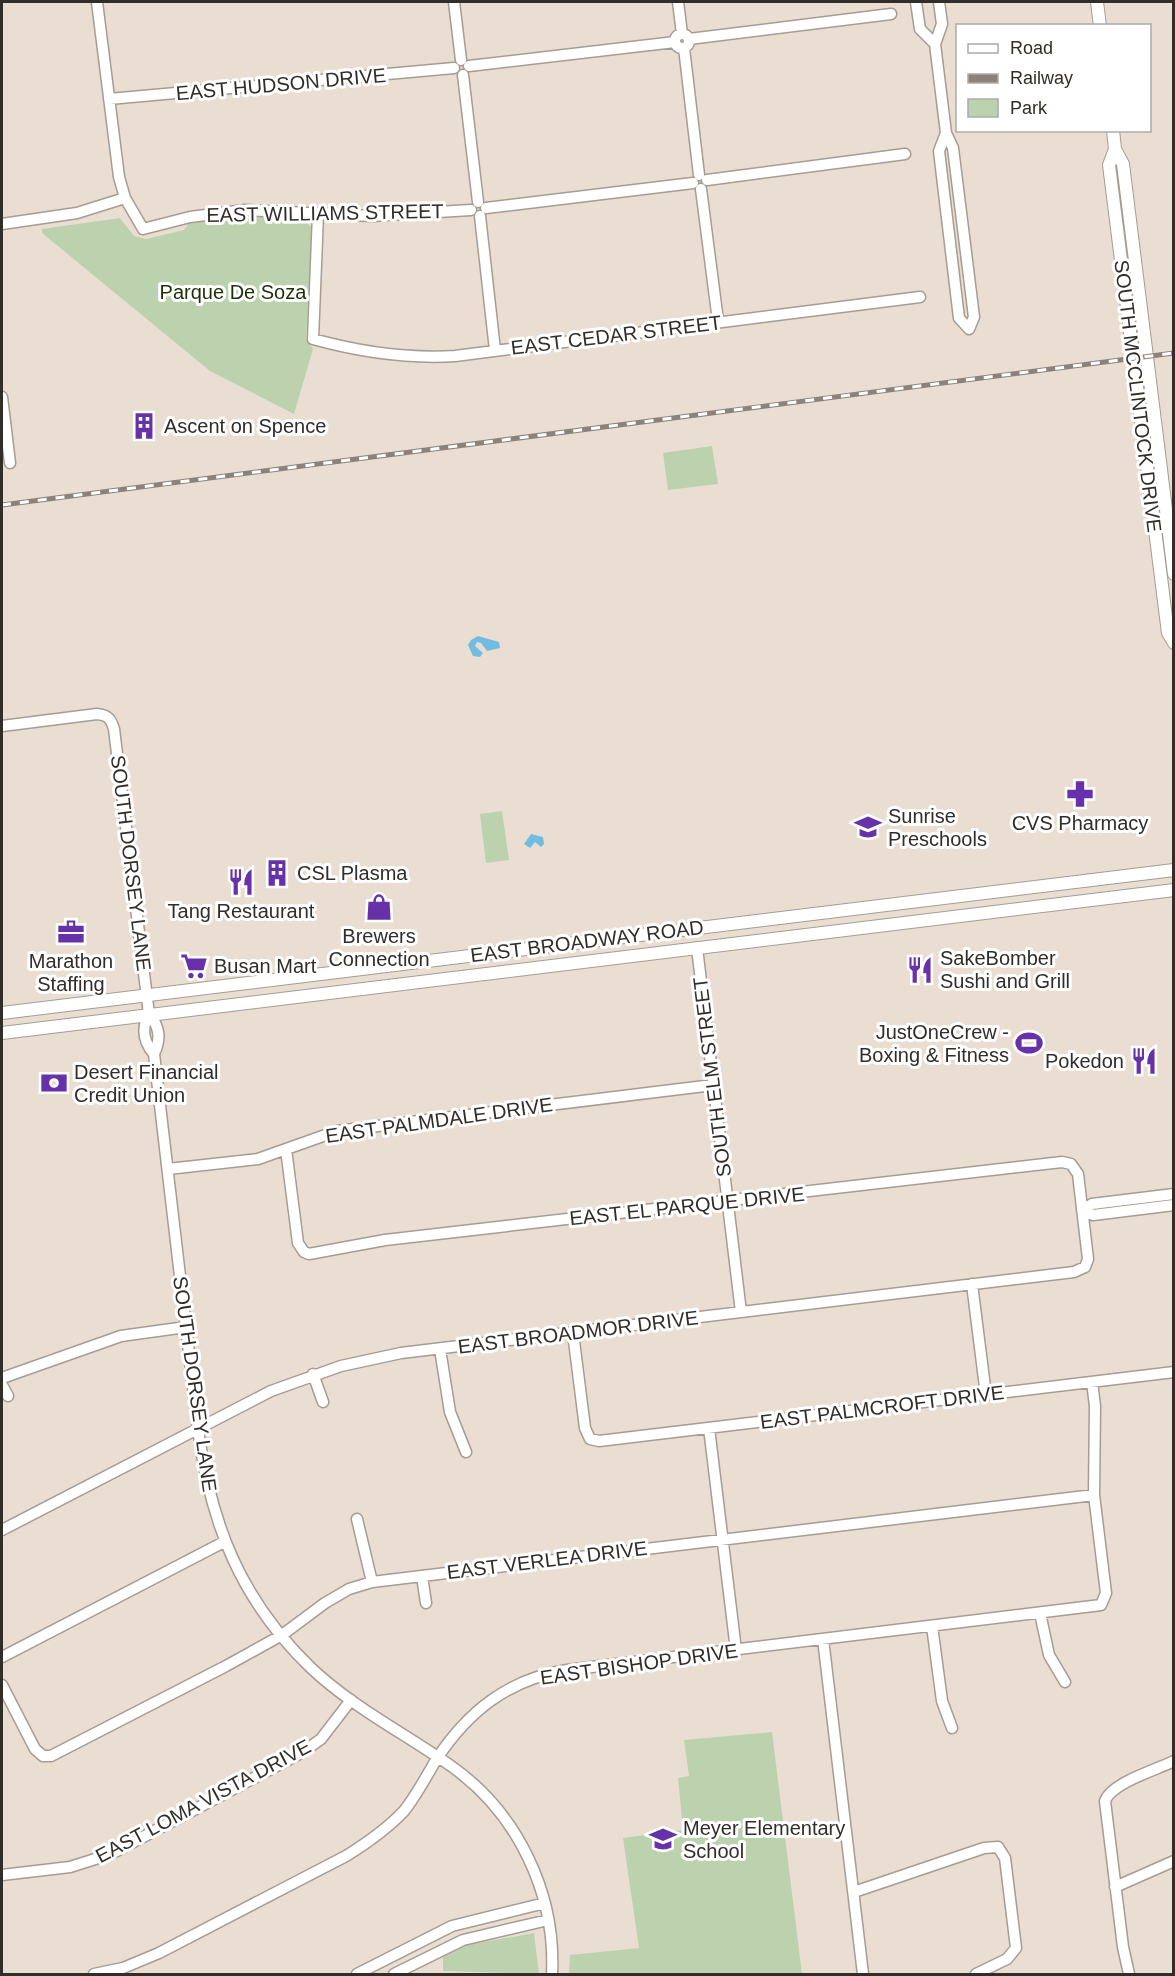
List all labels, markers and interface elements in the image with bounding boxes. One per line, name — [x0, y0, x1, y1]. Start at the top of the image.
legend — [956, 24, 1151, 132]
text: Road — [1010, 38, 1053, 58]
street label: EAST HUDSON DRIVE — [175, 64, 387, 104]
text: Railway — [1010, 68, 1073, 88]
text: Park — [1010, 98, 1048, 118]
street label: EAST WILLIAMS STREET — [206, 200, 444, 226]
street label: SOUTH MCCLINTOCK DRIVE — [1110, 259, 1166, 533]
park label: Parque De Soza — [160, 281, 307, 303]
street label: EAST CEDAR STREET — [509, 311, 723, 359]
building icon: Ascent on Spence — [129, 411, 159, 441]
place label: Ascent on Spence — [164, 415, 326, 437]
street label: SOUTH DORSEY LANE — [107, 754, 155, 972]
pharmacy icon: CVS Pharmacy — [1065, 779, 1095, 809]
place label: Sunrise Preschools — [888, 805, 987, 850]
school or university icon: Sunrise Preschools — [853, 812, 883, 842]
place label: CVS Pharmacy — [1012, 812, 1148, 834]
building icon: CSL Plasma — [262, 858, 292, 888]
place label: CSL Plasma — [297, 862, 408, 884]
restaurant icon: Tang Restaurant — [226, 867, 256, 897]
shop icon: Brewers Connection — [364, 892, 394, 922]
place label: Tang Restaurant — [168, 900, 315, 922]
street label: EAST BROADWAY ROAD — [469, 916, 705, 966]
office icon: Marathon Staffing — [56, 917, 86, 947]
place label: Brewers Connection — [328, 925, 430, 970]
place label: SakeBomber Sushi and Grill — [940, 947, 1070, 992]
place label: Marathon Staffing — [29, 950, 113, 995]
supermarket icon: Busan Mart — [179, 951, 209, 981]
place label: Busan Mart — [214, 955, 317, 977]
restaurant icon: SakeBomber Sushi and Grill — [905, 955, 935, 985]
street label: SOUTH ELM STREET — [689, 976, 735, 1178]
place label: JustOneCrew - Boxing & Fitness — [859, 1021, 1009, 1066]
sports icon: JustOneCrew - Boxing & Fitness — [1014, 1028, 1044, 1058]
restaurant icon: Pokedon — [1129, 1046, 1159, 1076]
place label: Pokedon — [1045, 1050, 1124, 1072]
place label: Desert Financial Credit Union — [74, 1061, 219, 1106]
bank icon: Desert Financial Credit Union — [39, 1068, 69, 1098]
street label: EAST PALMDALE DRIVE — [324, 1093, 554, 1147]
street label: EAST EL PARQUE DRIVE — [568, 1183, 806, 1229]
street label: SOUTH DORSEY LANE — [169, 1275, 221, 1493]
street label: EAST BROADMOR DRIVE — [457, 1306, 699, 1358]
street label: EAST PALMCROFT DRIVE — [759, 1381, 1005, 1433]
street label: EAST VERLEA DRIVE — [445, 1537, 649, 1583]
street label: EAST BISHOP DRIVE — [539, 1639, 739, 1689]
street label: EAST LOMA VISTA DRIVE — [92, 1735, 314, 1867]
place label: Meyer Elementary School — [683, 1817, 845, 1862]
school or university icon: Meyer Elementary School — [648, 1824, 678, 1854]

